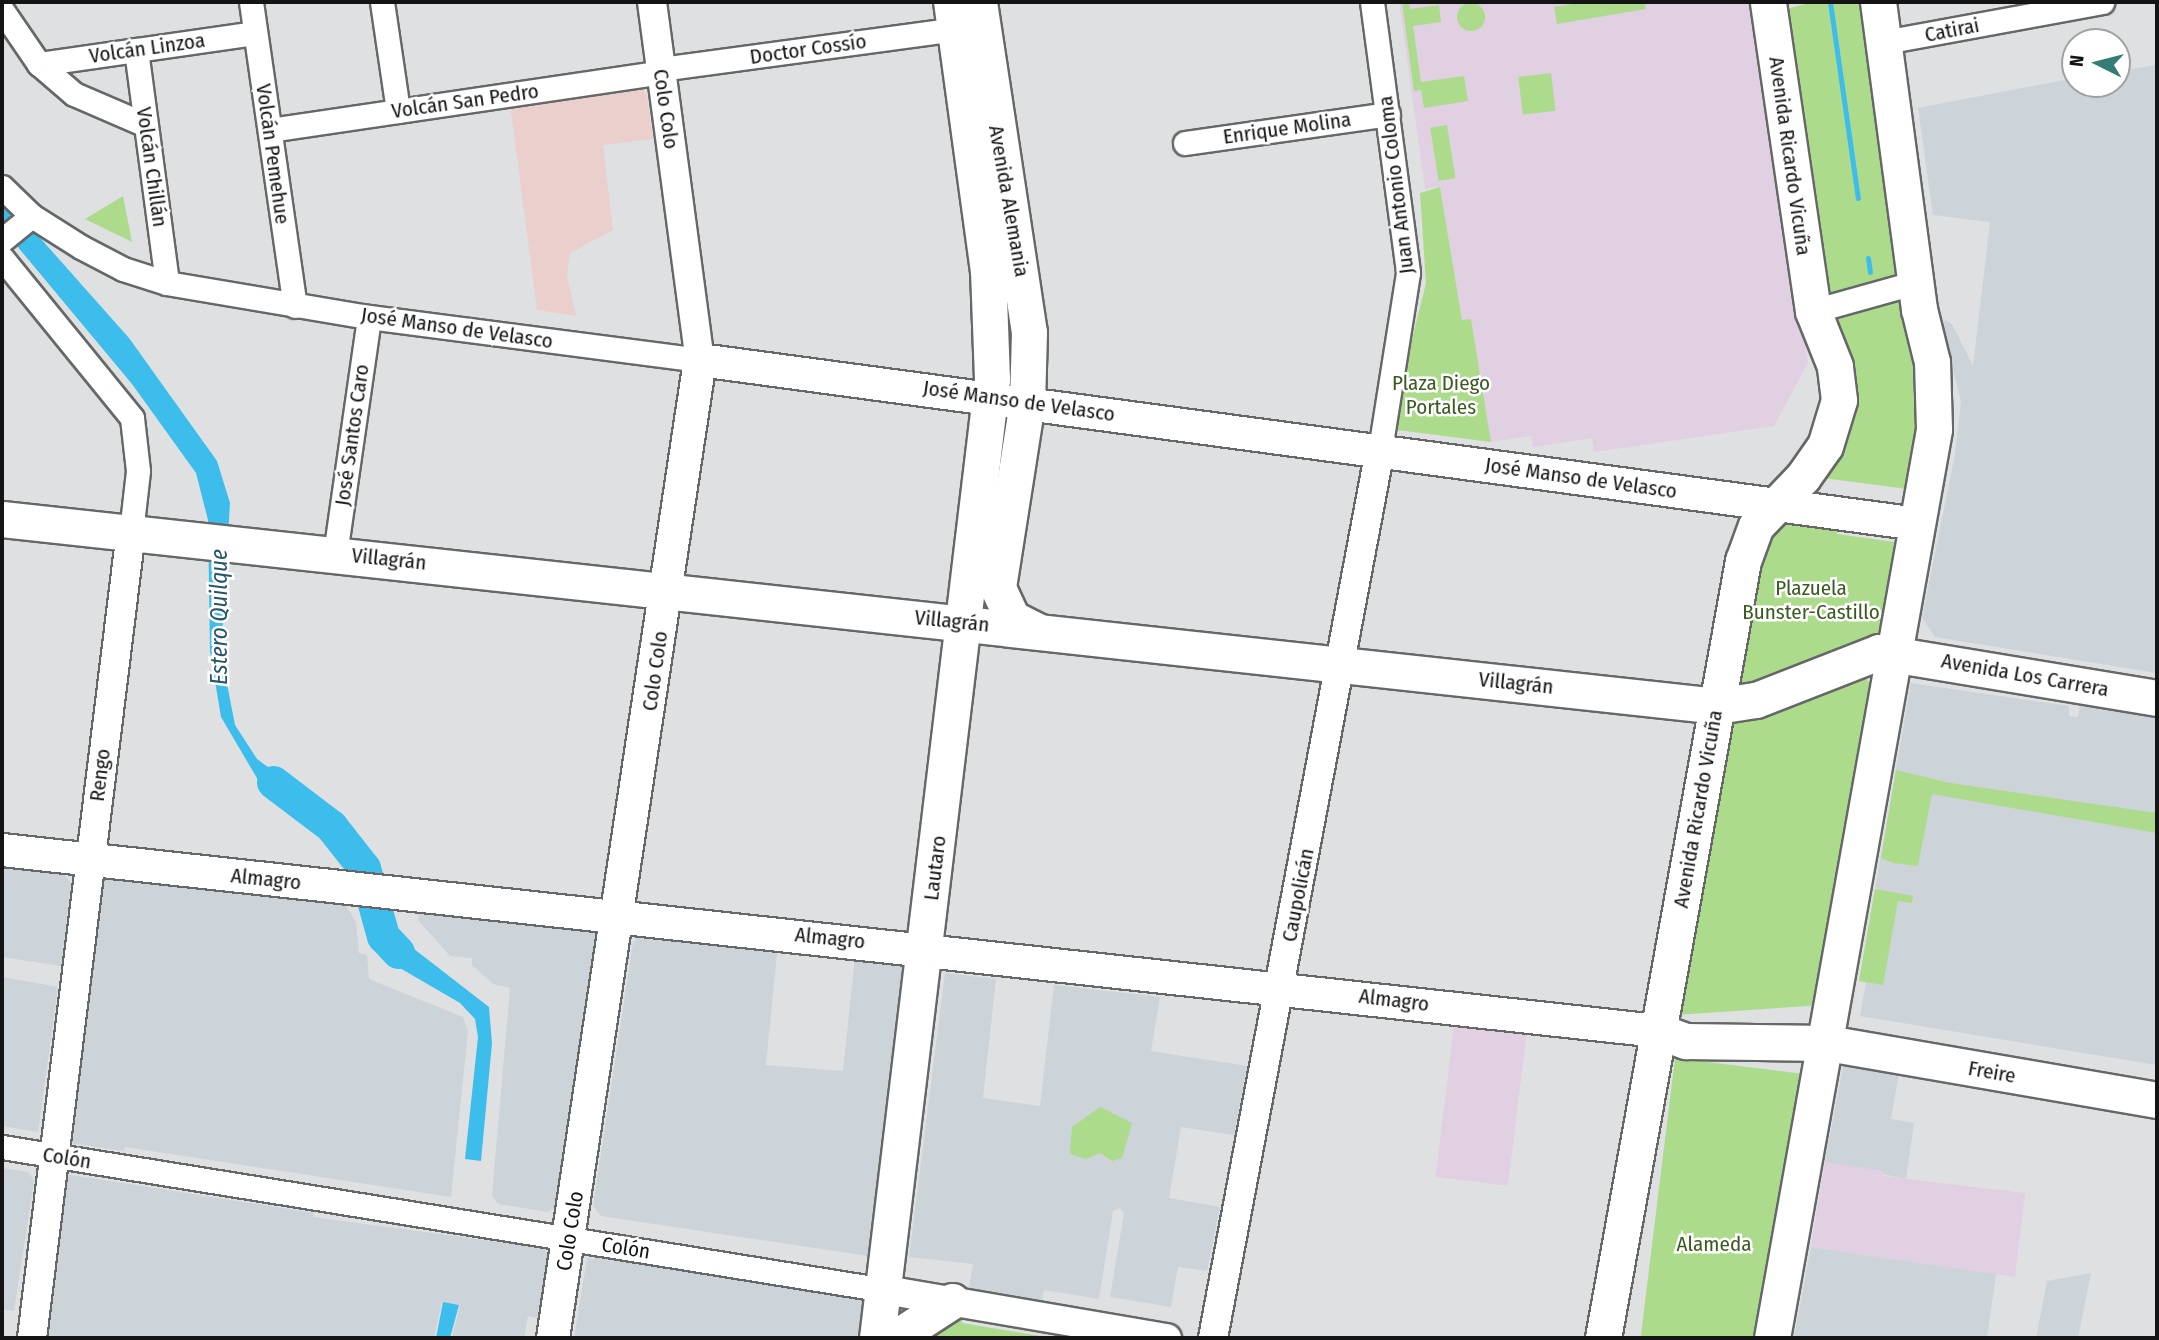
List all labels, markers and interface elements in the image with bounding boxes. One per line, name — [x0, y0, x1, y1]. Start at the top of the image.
street label: Catirai — [1923, 12, 1981, 48]
street label: Volcán Linzoa — [87, 27, 207, 69]
street label: Doctor Cossío — [748, 28, 868, 70]
north arrow — [2061, 28, 2131, 98]
text: N — [2065, 54, 2089, 68]
street label: Avenida Ricardo Vicuña — [1764, 55, 1816, 257]
street label: Colo Colo — [648, 67, 684, 151]
street label: Volcán San Pedro — [390, 78, 540, 124]
street label: Volcán Pemehue — [251, 82, 295, 226]
street label: Juan Antonio Coloma — [1373, 94, 1419, 276]
street label: Volcán Chillán — [131, 105, 173, 229]
street label: Enrique Molina — [1221, 107, 1353, 149]
street label: Avenida Alemania — [983, 123, 1035, 279]
street label: José Manso de Velasco — [359, 302, 555, 354]
street label: José Santos Caro — [330, 363, 374, 507]
park label: Plaza Diego Portales — [1392, 370, 1490, 420]
street label: José Manso de Velasco — [921, 375, 1117, 427]
street label: José Manso de Velasco — [1483, 452, 1679, 504]
street label: Villagrán — [350, 543, 428, 575]
water label: Estero Quilque — [205, 549, 233, 685]
park label: Plazuela Bunster-Castillo — [1742, 575, 1880, 625]
street label: Villagrán — [913, 605, 991, 637]
street label: Colo Colo — [637, 629, 673, 713]
street label: Avenida Los Carrera — [1939, 648, 2111, 702]
street label: Villagrán — [1477, 667, 1555, 699]
street label: Avenida Ricardo Vicuña — [1668, 708, 1728, 910]
street label: Rengo — [84, 747, 116, 803]
street label: Lautaro — [919, 834, 951, 902]
street label: Caupolicán — [1277, 846, 1319, 944]
street label: Almagro — [230, 863, 302, 895]
street label: Almagro — [794, 922, 866, 954]
street label: Almagro — [1357, 983, 1431, 1017]
street label: Freire — [1966, 1055, 2018, 1089]
street label: Colón — [41, 1142, 93, 1174]
street label: Colo Colo — [551, 1189, 589, 1273]
park label: Alameda — [1677, 1231, 1751, 1257]
street label: Colón — [600, 1232, 652, 1264]

